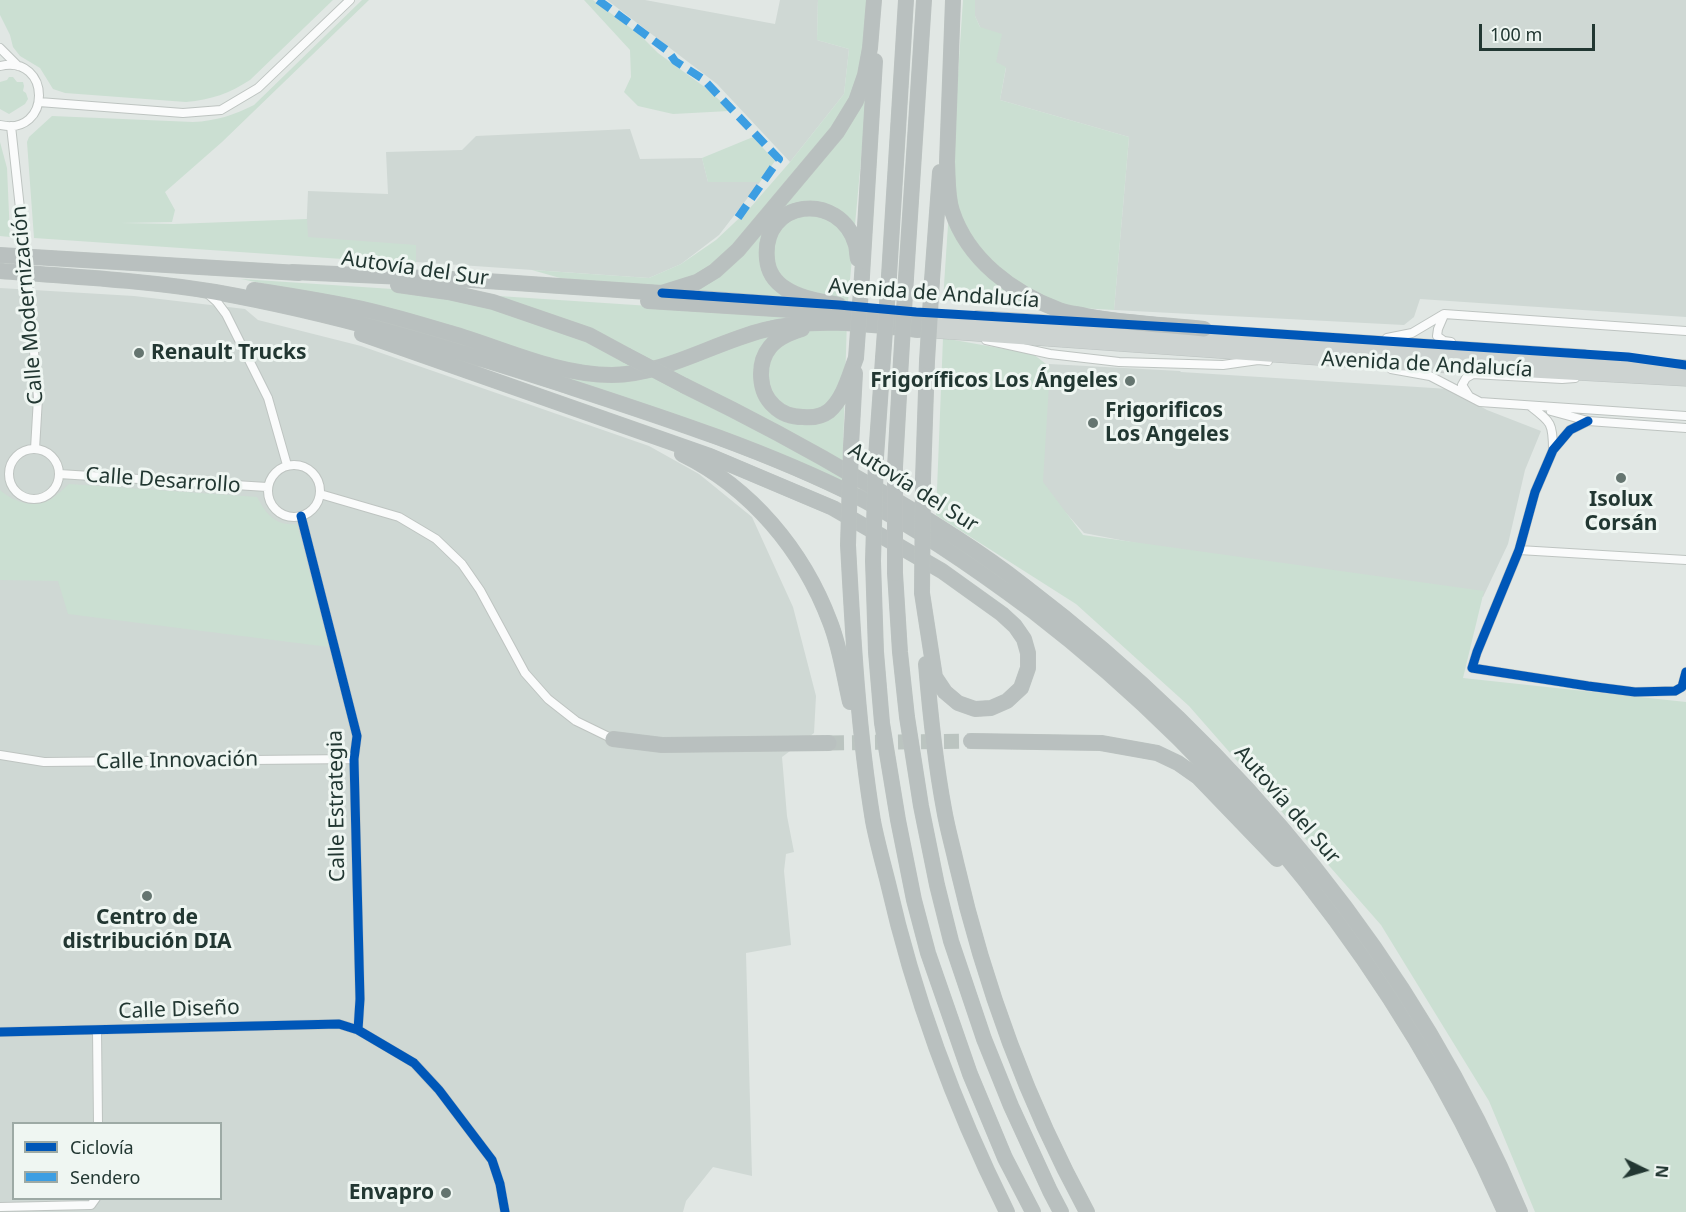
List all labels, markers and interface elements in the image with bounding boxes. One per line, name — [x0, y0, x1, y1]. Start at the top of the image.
scale bar — [1482, 12, 1598, 50]
text: 100 m — [1490, 22, 1542, 46]
street label: Calle Modernización — [7, 204, 49, 406]
street label: Autovía del Sur — [340, 246, 490, 292]
street label: Avenida de Andalucía — [828, 274, 1040, 314]
place label: Renault Trucks — [151, 340, 307, 366]
marker: Renault Trucks — [132, 346, 146, 360]
street label: Avenida de Andalucía — [1321, 347, 1533, 383]
place label: Frigoríficos Los Ángeles — [870, 368, 1118, 394]
marker: Frigoríficos Los Ángeles — [1123, 374, 1137, 388]
place label: Frigorificos Los Angeles — [1105, 398, 1229, 448]
marker: Frigorificos Los Angeles — [1086, 416, 1100, 430]
street label: Autovía del Sur — [843, 438, 983, 538]
street label: Calle Desarrollo — [85, 463, 241, 499]
marker: Isolux Corsán — [1614, 471, 1628, 485]
place label: Isolux Corsán — [1585, 487, 1657, 537]
street label: Calle Estrategia — [323, 730, 351, 882]
street label: Autovía del Sur — [1229, 741, 1345, 869]
street label: Calle Innovación — [96, 747, 258, 775]
marker: Centro de distribución DIA — [140, 889, 154, 903]
place label: Centro de distribución DIA — [62, 905, 232, 955]
street label: Calle Diseño — [118, 995, 240, 1025]
legend — [12, 1122, 222, 1200]
text: Ciclovía — [70, 1135, 134, 1159]
north arrow — [1614, 1140, 1674, 1200]
text: N — [1650, 1164, 1673, 1179]
text: Sendero — [70, 1165, 140, 1189]
place label: Envapro — [349, 1180, 434, 1206]
marker: Envapro — [439, 1186, 453, 1200]

